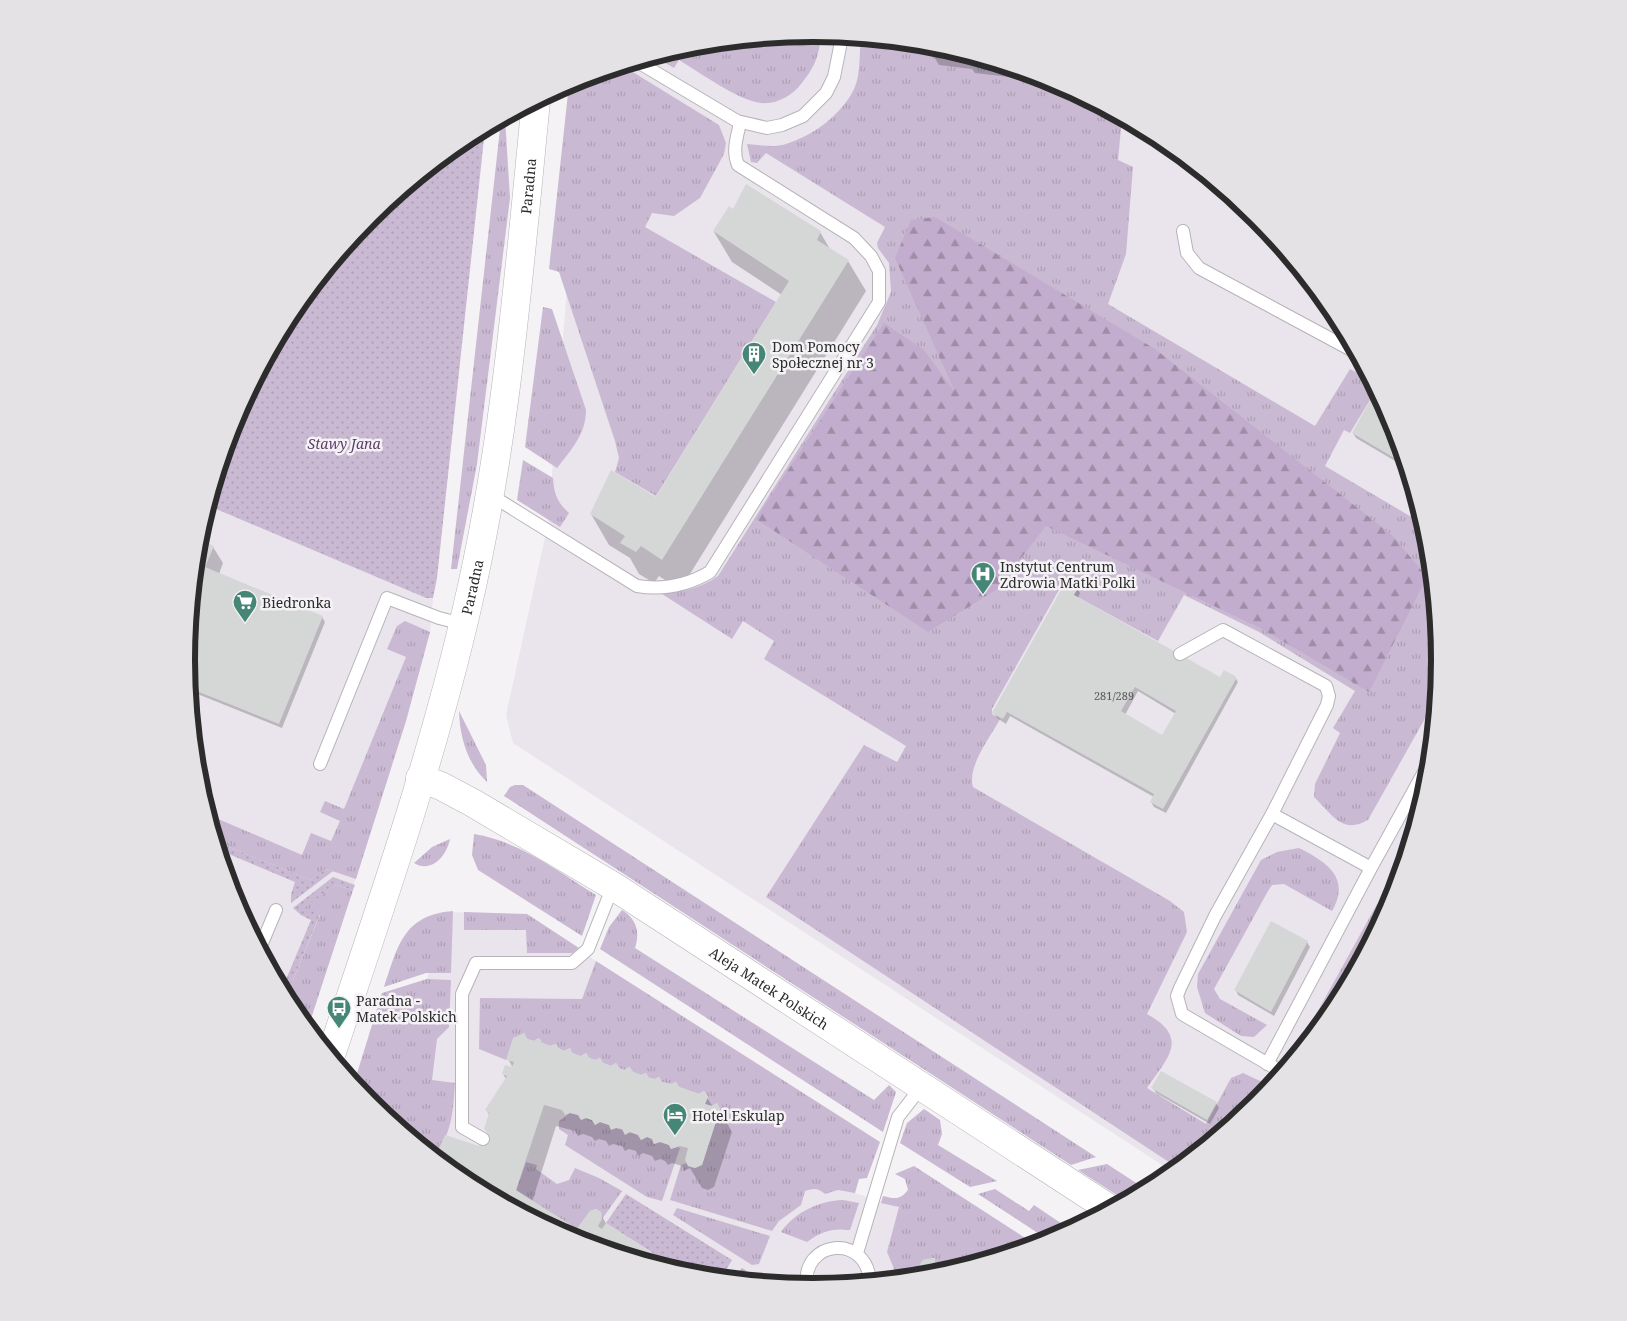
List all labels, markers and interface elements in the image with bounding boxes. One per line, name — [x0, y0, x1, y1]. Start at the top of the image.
street label: Paradna — [516, 157, 540, 215]
place label: Dom Pomocy Społecznej nr 3 — [772, 337, 874, 372]
building icon: Dom Pomocy Społecznej nr 3 — [741, 341, 767, 375]
park label: Stawy Jana — [308, 434, 381, 453]
street label: Paradna — [456, 557, 487, 616]
place label: Instytut Centrum Zdrowia Matki Polki — [1000, 557, 1136, 592]
hospital icon: Instytut Centrum Zdrowia Matki Polki — [970, 561, 996, 595]
supermarket icon: Biedronka — [232, 589, 258, 623]
place label: Biedronka — [262, 593, 332, 612]
house number: 281/289 — [1094, 688, 1134, 703]
street label: Aleja Matek Polskich — [706, 942, 833, 1033]
place label: Paradna - Matek Polskich — [356, 991, 457, 1026]
bus stop icon: Paradna - Matek Polskich — [326, 995, 352, 1029]
hotel icon: Hotel Eskulap — [662, 1102, 688, 1136]
place label: Hotel Eskulap — [692, 1106, 785, 1125]

